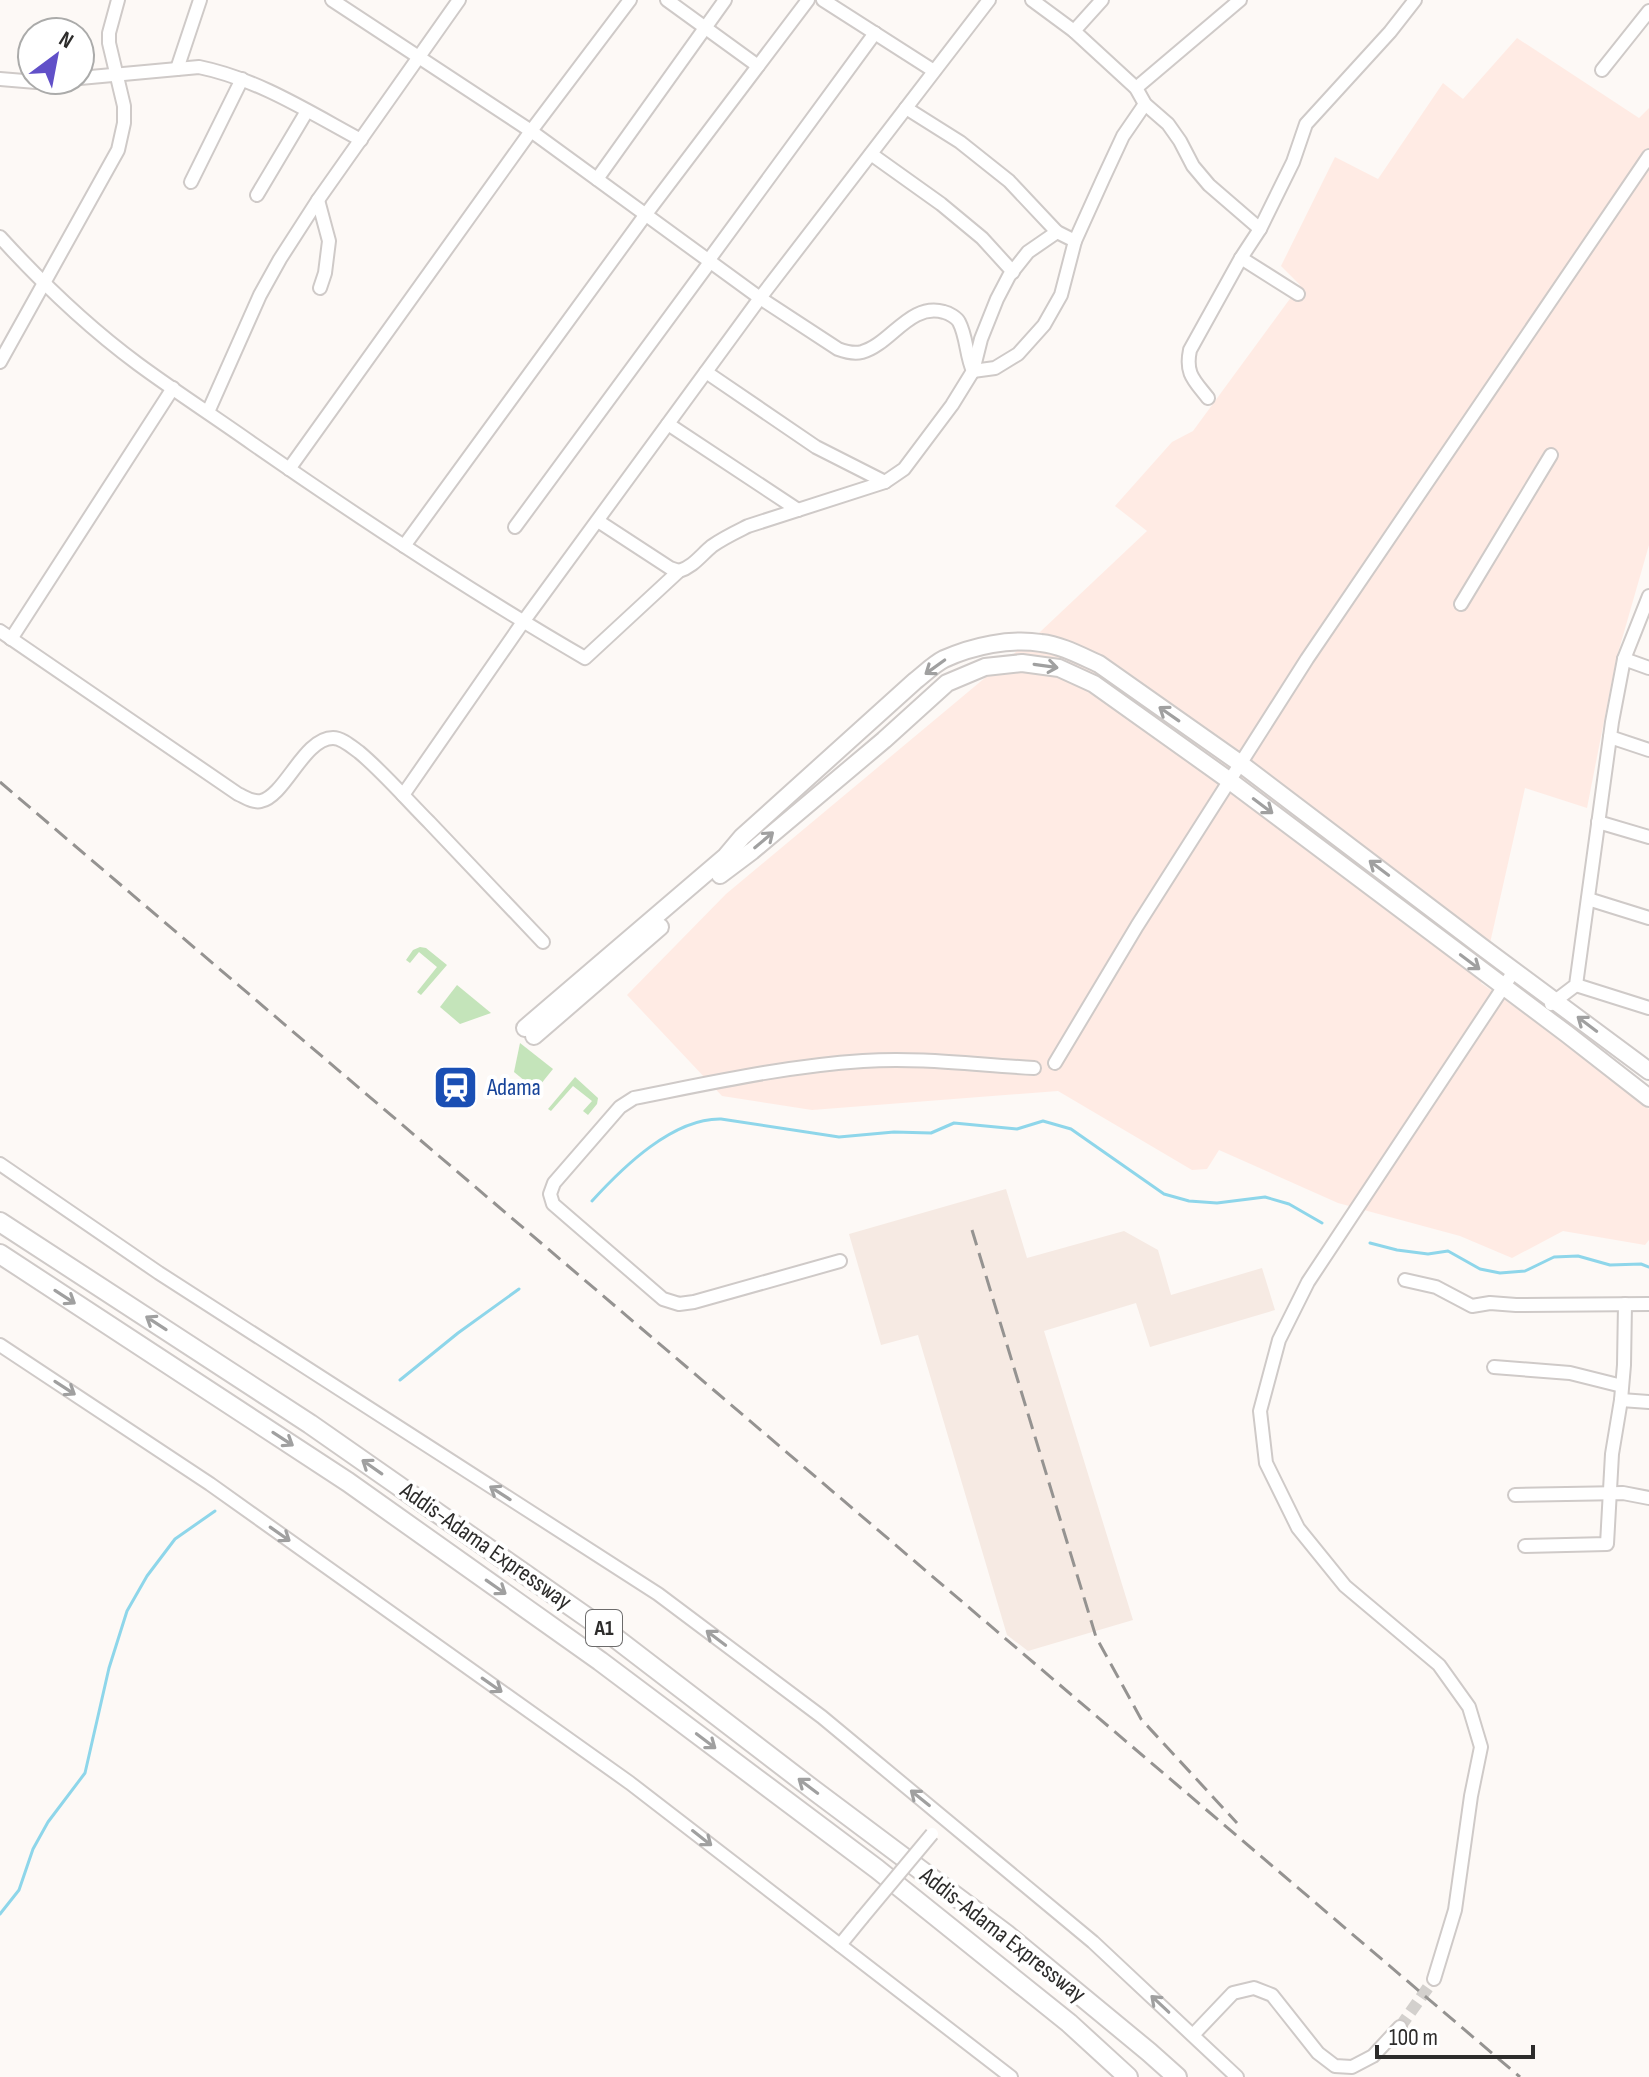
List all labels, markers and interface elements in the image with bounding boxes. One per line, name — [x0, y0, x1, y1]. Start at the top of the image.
north arrow — [16, 16, 96, 96]
text: N — [54, 26, 78, 55]
one-way arrow — [924, 659, 946, 675]
one-way arrow — [1033, 659, 1058, 674]
one-way arrow — [1159, 706, 1181, 723]
one-way arrow — [1251, 797, 1273, 814]
one-way arrow — [753, 831, 774, 849]
one-way arrow — [1369, 860, 1390, 877]
one-way arrow — [1459, 953, 1481, 970]
one-way arrow — [1577, 1016, 1598, 1033]
station icon: Adama — [432, 1063, 480, 1111]
place label: Adama — [486, 1073, 541, 1102]
one-way arrow — [54, 1288, 76, 1305]
one-way arrow — [145, 1315, 167, 1332]
one-way arrow — [53, 1380, 76, 1396]
one-way arrow — [271, 1431, 293, 1448]
one-way arrow — [362, 1459, 384, 1475]
street label: Addis-Adama Expressway — [394, 1475, 577, 1616]
one-way arrow — [489, 1484, 512, 1500]
one-way arrow — [269, 1526, 291, 1542]
one-way arrow — [485, 1579, 507, 1596]
road number: A1 — [586, 1610, 622, 1646]
one-way arrow — [706, 1629, 727, 1646]
one-way arrow — [481, 1676, 502, 1693]
one-way arrow — [695, 1732, 716, 1749]
one-way arrow — [798, 1777, 819, 1794]
one-way arrow — [910, 1789, 931, 1807]
one-way arrow — [691, 1830, 712, 1847]
street label: Addis-Adama Expressway — [914, 1861, 1092, 2009]
one-way arrow — [1150, 1995, 1170, 2014]
scale bar — [1377, 2009, 1533, 2059]
text: 100 m — [1389, 2023, 1438, 2052]

